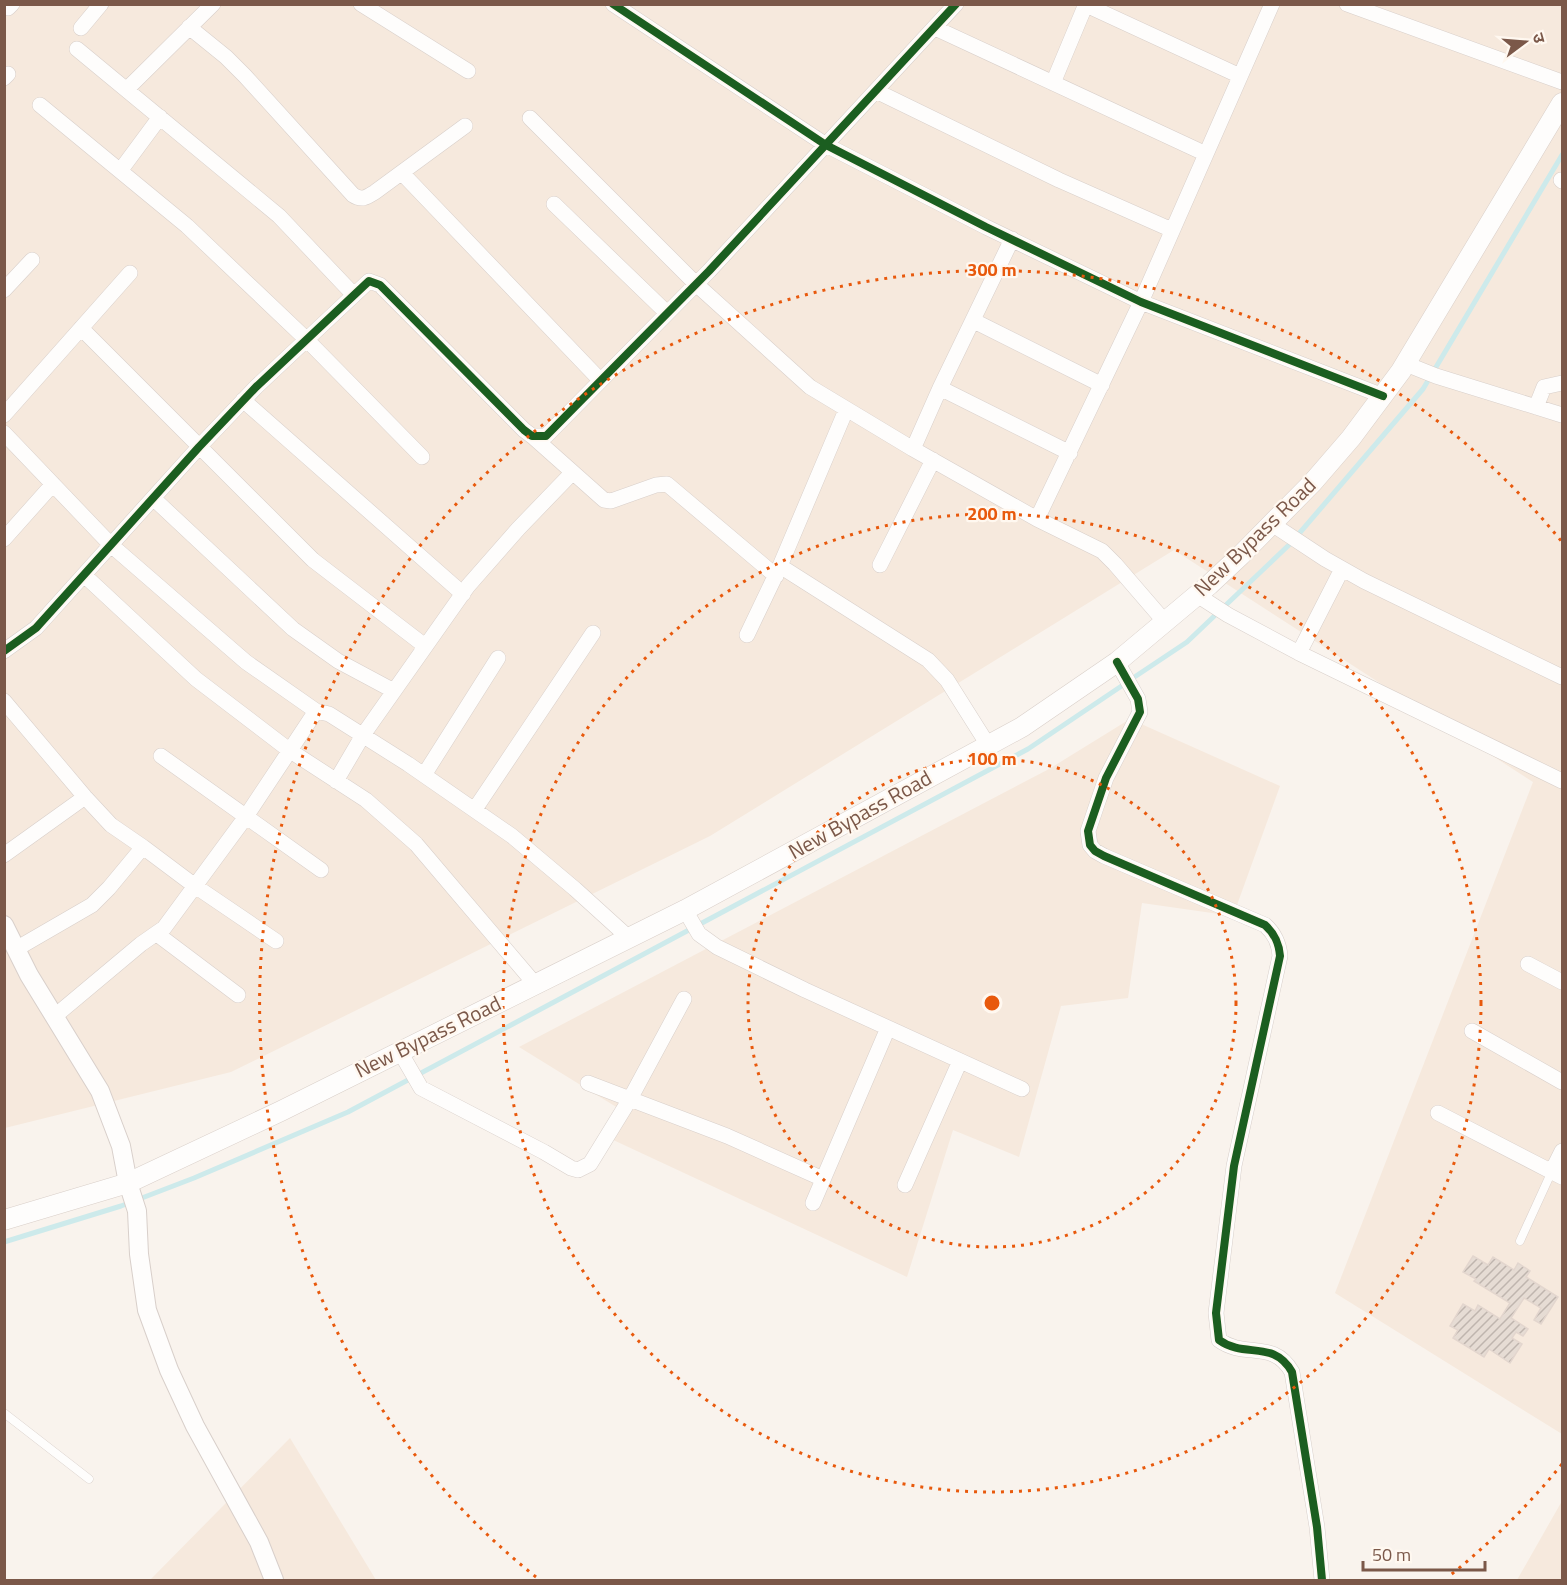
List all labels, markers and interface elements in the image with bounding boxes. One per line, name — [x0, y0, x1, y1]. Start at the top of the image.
north arrow — [1495, 12, 1555, 72]
text: उ — [1527, 30, 1552, 46]
text: 300 m — [967, 256, 1017, 283]
street label: New Bypass Road — [1186, 469, 1323, 603]
text: 200 m — [967, 500, 1017, 527]
text: 100 m — [967, 745, 1017, 772]
street label: New Bypass Road — [782, 761, 937, 867]
street label: New Bypass Road — [349, 987, 506, 1085]
centre of rings — [982, 993, 1002, 1013]
scale bar — [1363, 1534, 1484, 1572]
text: 50 m — [1372, 1541, 1411, 1568]

